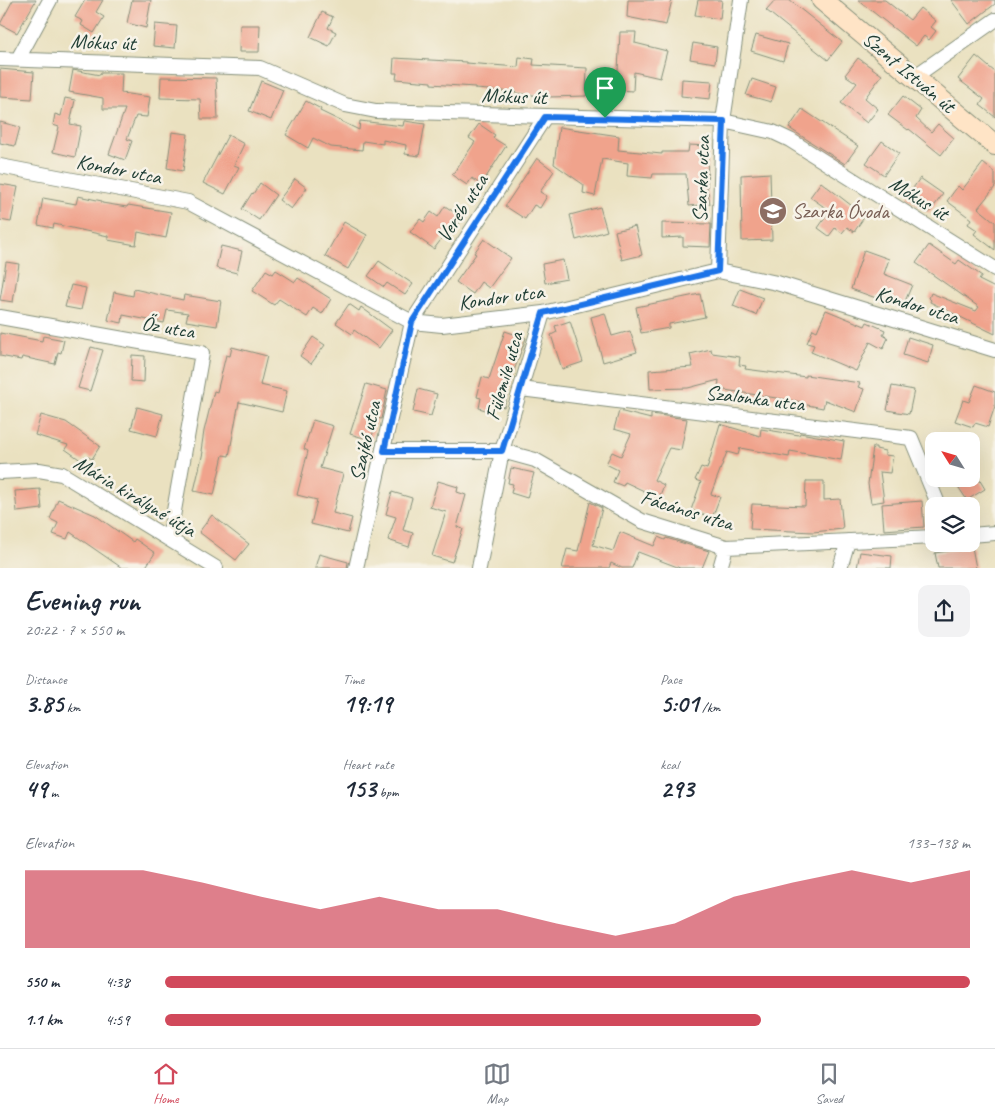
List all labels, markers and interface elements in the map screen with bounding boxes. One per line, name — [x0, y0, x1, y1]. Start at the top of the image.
street label: Szent István út — [857, 26, 962, 120]
street label: Mókus út — [70, 28, 138, 56]
pin — [584, 67, 626, 118]
icon: arrive — [591, 74, 619, 102]
street label: Mókus út — [481, 82, 549, 110]
street label: Szarka utca — [686, 134, 716, 223]
street label: Kondor utca — [74, 148, 165, 190]
street label: Veréb utca — [430, 168, 494, 247]
street label: Mókus út — [884, 170, 955, 227]
school or university icon: Szarka Óvoda — [758, 196, 788, 226]
place label: Szarka Óvoda — [792, 198, 890, 224]
street label: Kondor utca — [457, 278, 547, 316]
street label: Kondor utca — [872, 280, 964, 331]
street label: Őz utca — [140, 310, 198, 345]
street label: Fülemile utca — [479, 327, 529, 423]
street label: Szalonka utca — [704, 379, 807, 417]
street label: Szajkó utca — [343, 397, 387, 484]
north arrow — [925, 432, 980, 488]
map controls — [925, 432, 980, 552]
street label: Mária királyné útja — [69, 449, 202, 544]
street label: Fácános utca — [638, 484, 739, 537]
button: layers — [925, 497, 980, 552]
text: Evening run — [25, 583, 140, 618]
button: share — [918, 585, 970, 637]
text: 20:22 · 7 × 550 m — [25, 620, 124, 640]
text: Distance — [25, 671, 67, 688]
text: Time — [343, 671, 364, 688]
text: Pace — [660, 671, 682, 688]
text: 3.85 — [25, 688, 63, 720]
text: 19:19 — [343, 688, 392, 720]
text: 5:01 — [660, 688, 699, 720]
text: km — [63, 699, 80, 716]
text: /km — [699, 699, 720, 716]
text: Elevation — [25, 756, 68, 773]
text: Heart rate — [343, 756, 394, 773]
text: kcal — [660, 756, 679, 773]
text: 49 — [25, 773, 47, 805]
text: 153 — [343, 773, 376, 805]
text: 293 — [660, 773, 694, 805]
text: m — [47, 784, 58, 801]
text: bpm — [376, 784, 399, 801]
text: Elevation — [25, 833, 74, 853]
text: 133–138 m — [907, 833, 970, 853]
text: 550 m — [25, 972, 59, 992]
text: 4:38 — [105, 972, 130, 992]
text: 1.1 km — [25, 1010, 62, 1030]
text: 4:59 — [105, 1010, 130, 1030]
tab: Home — [152, 1060, 180, 1107]
tab: Map — [483, 1060, 511, 1107]
tab: Saved — [815, 1060, 843, 1107]

